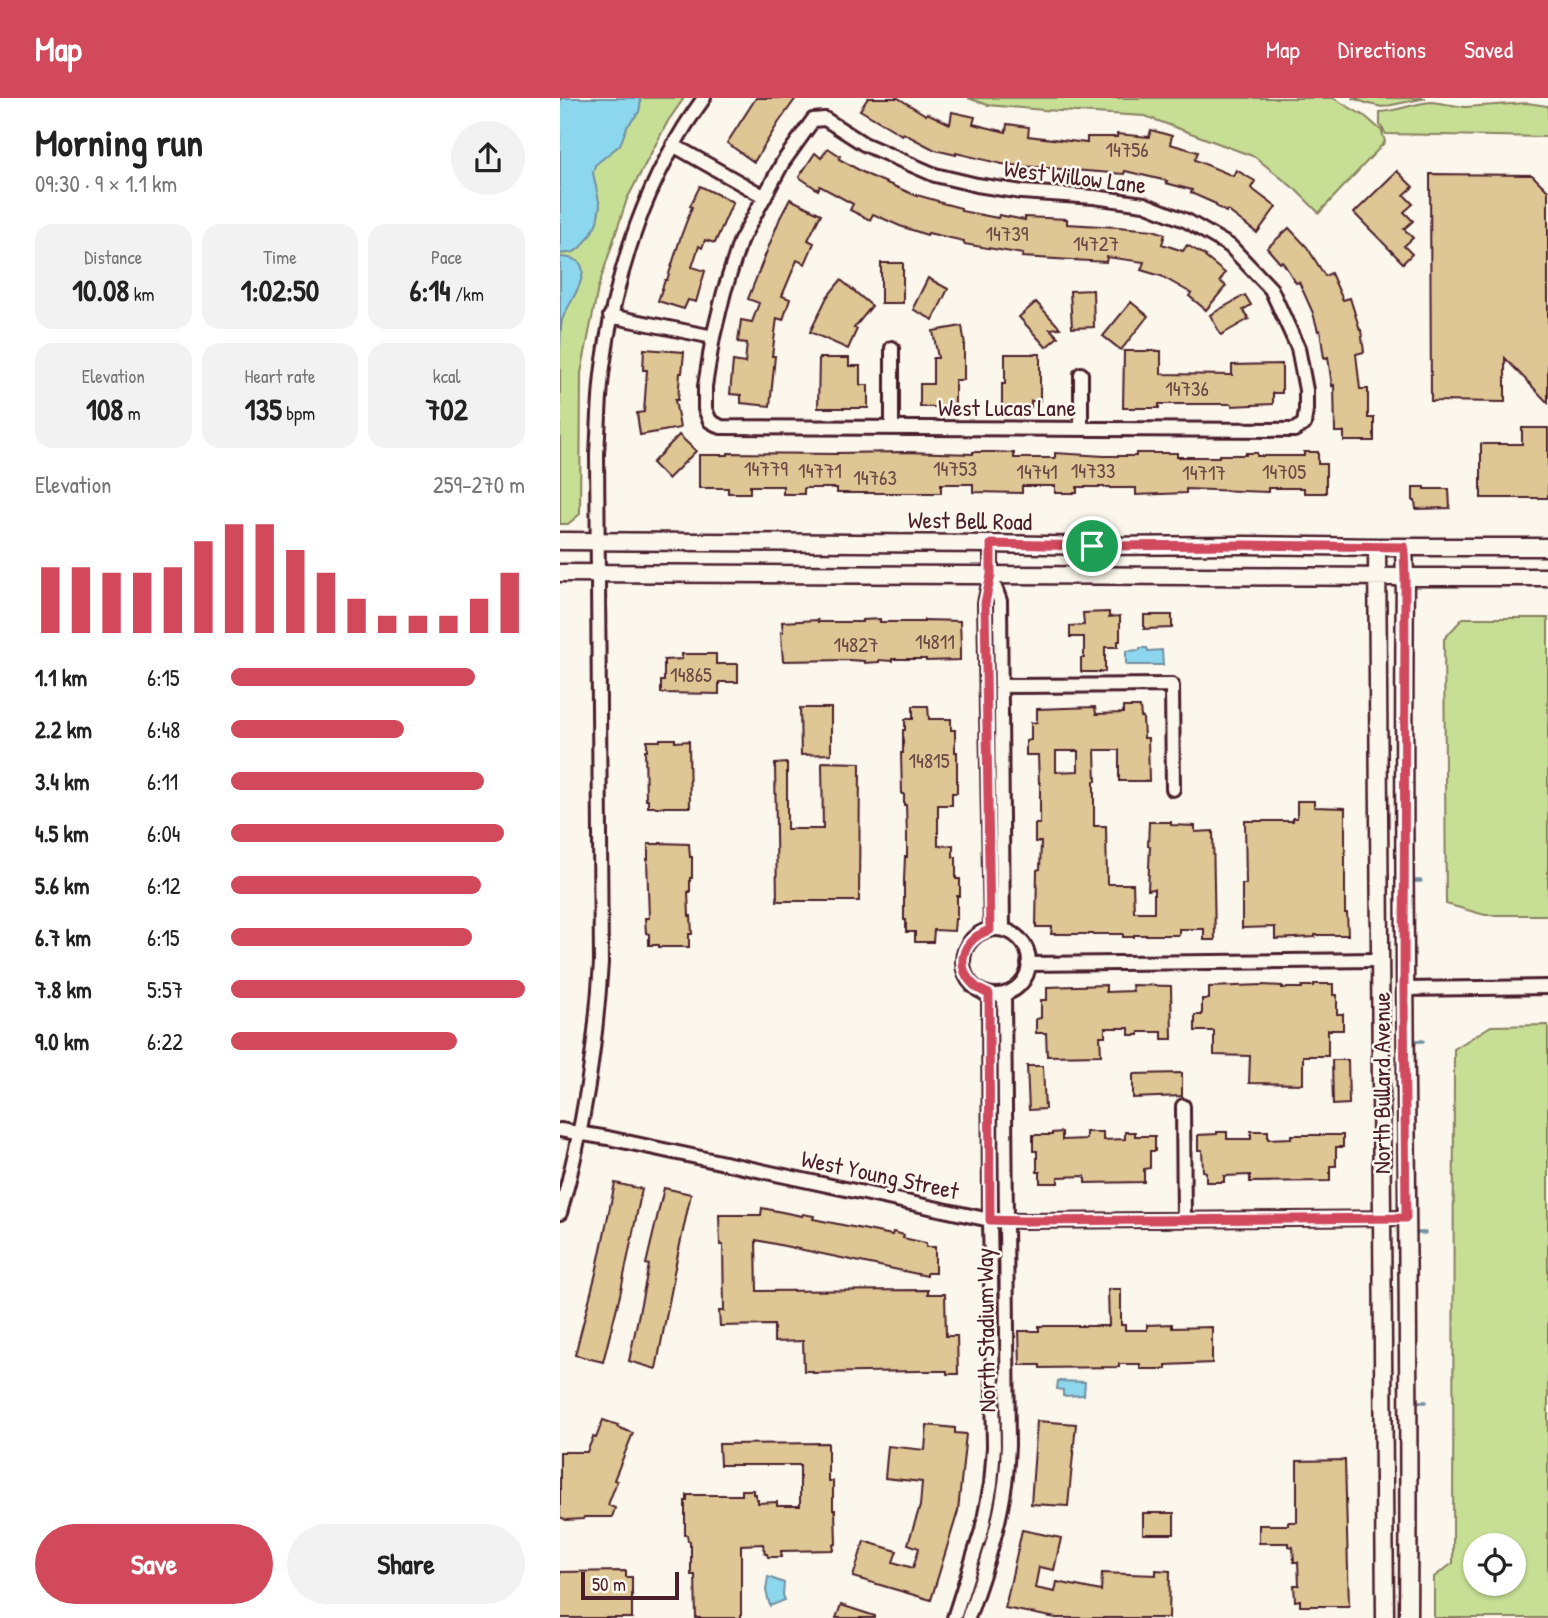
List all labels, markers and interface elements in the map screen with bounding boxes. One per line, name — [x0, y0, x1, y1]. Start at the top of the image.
text: Map — [35, 27, 82, 71]
text: Map — [1266, 33, 1300, 65]
text: Directions — [1338, 33, 1426, 65]
text: Saved — [1464, 33, 1513, 65]
text: Morning run — [35, 116, 203, 168]
button: share — [451, 121, 525, 195]
house number: 14756 — [1105, 135, 1149, 164]
street label: West Willow Lane — [1002, 151, 1148, 201]
text: 09:30 · 9 × 1.1 km — [35, 168, 177, 199]
house number: 14739 — [985, 219, 1029, 248]
house number: 14727 — [1073, 229, 1119, 258]
text: Distance — [84, 244, 142, 270]
text: Time — [263, 244, 297, 270]
text: Pace — [431, 244, 462, 270]
text: 10.08 — [72, 270, 129, 310]
text: 1:02:50 — [241, 270, 319, 310]
text: 6:14 — [410, 270, 451, 310]
text: km — [129, 281, 155, 307]
text: /km — [451, 281, 484, 307]
text: Elevation — [82, 363, 145, 389]
text: Heart rate — [245, 363, 315, 389]
text: kcal — [433, 363, 461, 389]
house number: 14736 — [1165, 374, 1209, 403]
text: 108 — [86, 389, 123, 429]
text: 135 — [245, 389, 282, 429]
text: 702 — [425, 389, 468, 429]
street label: West Lucas Lane — [938, 391, 1076, 423]
text: m — [123, 400, 141, 426]
text: bpm — [282, 400, 315, 426]
house number: 14779 — [744, 454, 788, 483]
house number: 14753 — [933, 454, 977, 483]
house number: 14771 — [798, 456, 842, 485]
house number: 14733 — [1071, 456, 1115, 485]
house number: 14741 — [1016, 457, 1058, 486]
house number: 14705 — [1262, 457, 1306, 486]
house number: 14717 — [1182, 458, 1226, 487]
house number: 14763 — [853, 463, 897, 492]
text: Elevation — [35, 469, 111, 500]
text: 259–270 m — [433, 469, 525, 500]
street label: West Bell Road — [908, 503, 1032, 537]
pin — [1062, 516, 1122, 576]
icon: arrive — [1073, 527, 1111, 565]
house number: 14811 — [915, 627, 955, 656]
house number: 14827 — [834, 630, 878, 659]
house number: 14865 — [670, 660, 712, 689]
text: 1.1 km — [35, 662, 87, 693]
text: 6:15 — [147, 662, 180, 693]
text: 2.2 km — [35, 714, 92, 745]
text: 6:48 — [147, 714, 180, 745]
house number: 14815 — [908, 746, 950, 775]
text: 3.4 km — [35, 766, 89, 797]
text: 6:11 — [147, 766, 178, 797]
text: 4.5 km — [35, 818, 89, 849]
text: 6:04 — [147, 818, 180, 849]
text: 5.6 km — [35, 870, 89, 901]
text: 6:12 — [147, 870, 181, 901]
text: 6.7 km — [35, 922, 91, 953]
text: 6:15 — [147, 922, 180, 953]
text: 7.8 km — [35, 974, 92, 1005]
text: 5:57 — [147, 974, 183, 1005]
street label: North Bullard Avenue — [1365, 992, 1397, 1174]
text: 9.0 km — [35, 1026, 89, 1057]
text: 6:22 — [147, 1026, 183, 1057]
street label: West Young Street — [799, 1142, 963, 1206]
street label: North Stadium Way — [968, 1247, 1002, 1413]
button: Save — [35, 1524, 273, 1604]
button: Share — [287, 1524, 525, 1604]
map controls — [1463, 1533, 1526, 1596]
button: locate — [1463, 1533, 1526, 1596]
scale bar — [581, 1569, 679, 1601]
text: 50 m — [592, 1571, 626, 1597]

